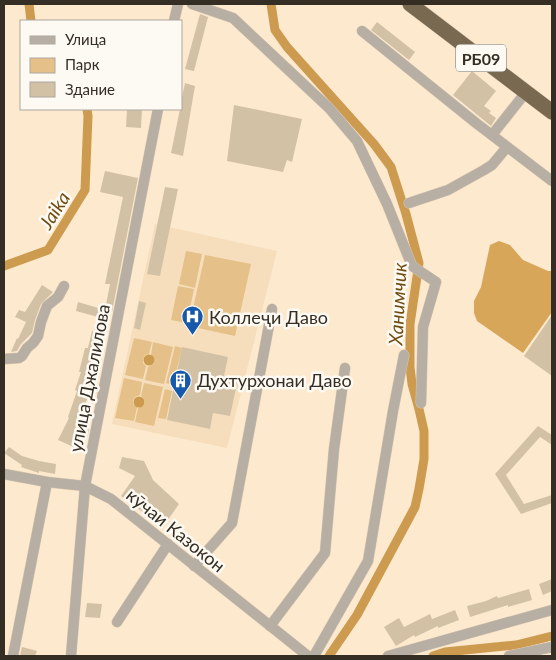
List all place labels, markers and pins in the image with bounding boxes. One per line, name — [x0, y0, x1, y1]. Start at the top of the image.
hospital icon: Коллеҷи Даво — [181, 305, 205, 336]
place label: Коллеҷи Даво — [209, 306, 328, 328]
building icon: Духтурхонаи Даво — [169, 368, 193, 399]
place label: Духтурхонаи Даво — [197, 369, 352, 391]

